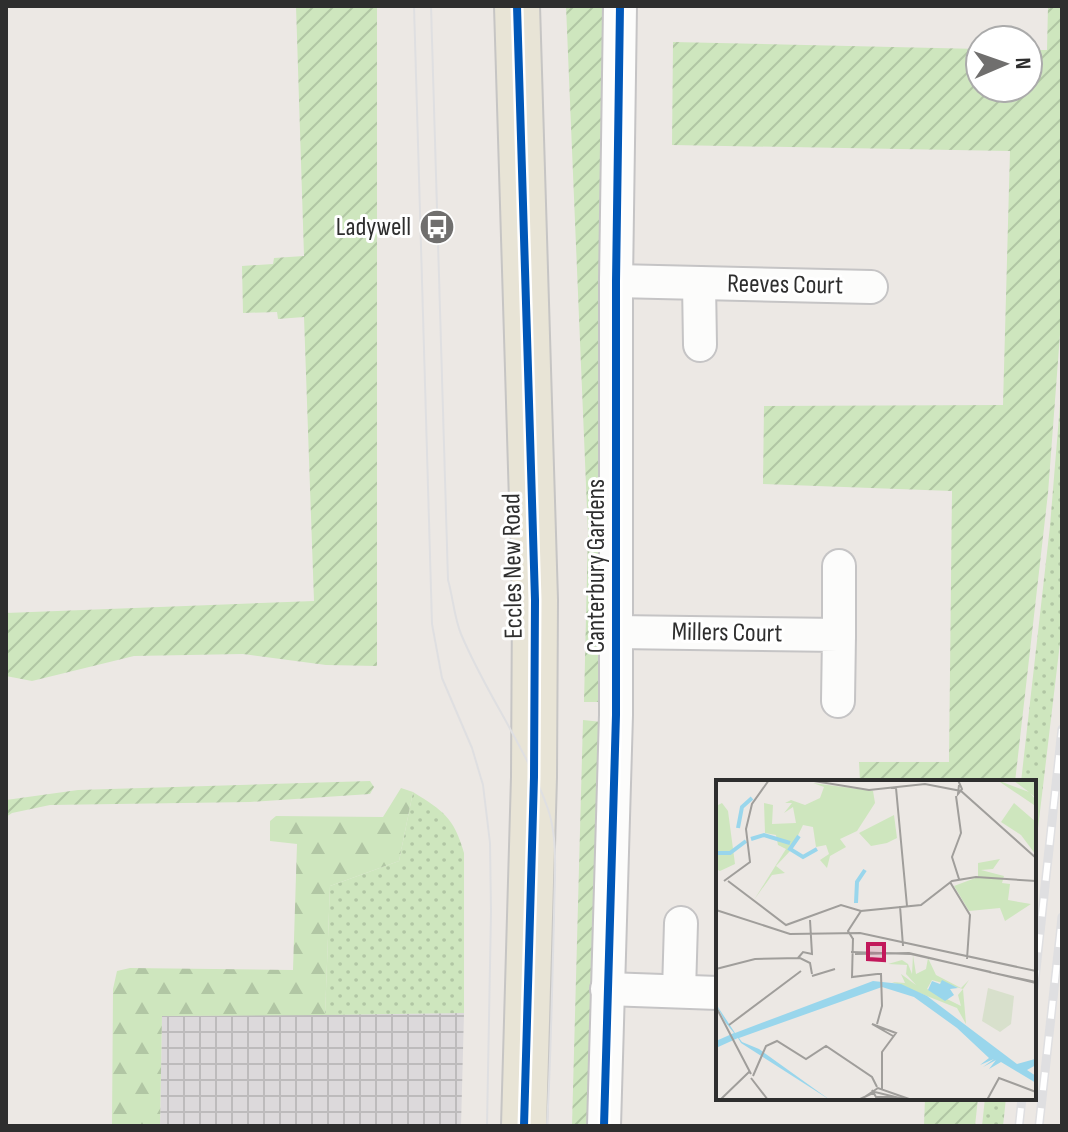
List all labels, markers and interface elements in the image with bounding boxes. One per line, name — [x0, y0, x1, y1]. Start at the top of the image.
north arrow — [964, 24, 1044, 104]
text: N — [1009, 57, 1036, 70]
bus stop icon: Ladywell — [418, 208, 456, 246]
place label: Ladywell — [336, 212, 411, 243]
street label: Reeves Court — [727, 268, 843, 302]
street label: Canterbury Gardens — [581, 479, 612, 653]
street label: Eccles New Road — [496, 493, 530, 639]
street label: Millers Court — [671, 617, 783, 649]
inset map — [716, 780, 1036, 1100]

